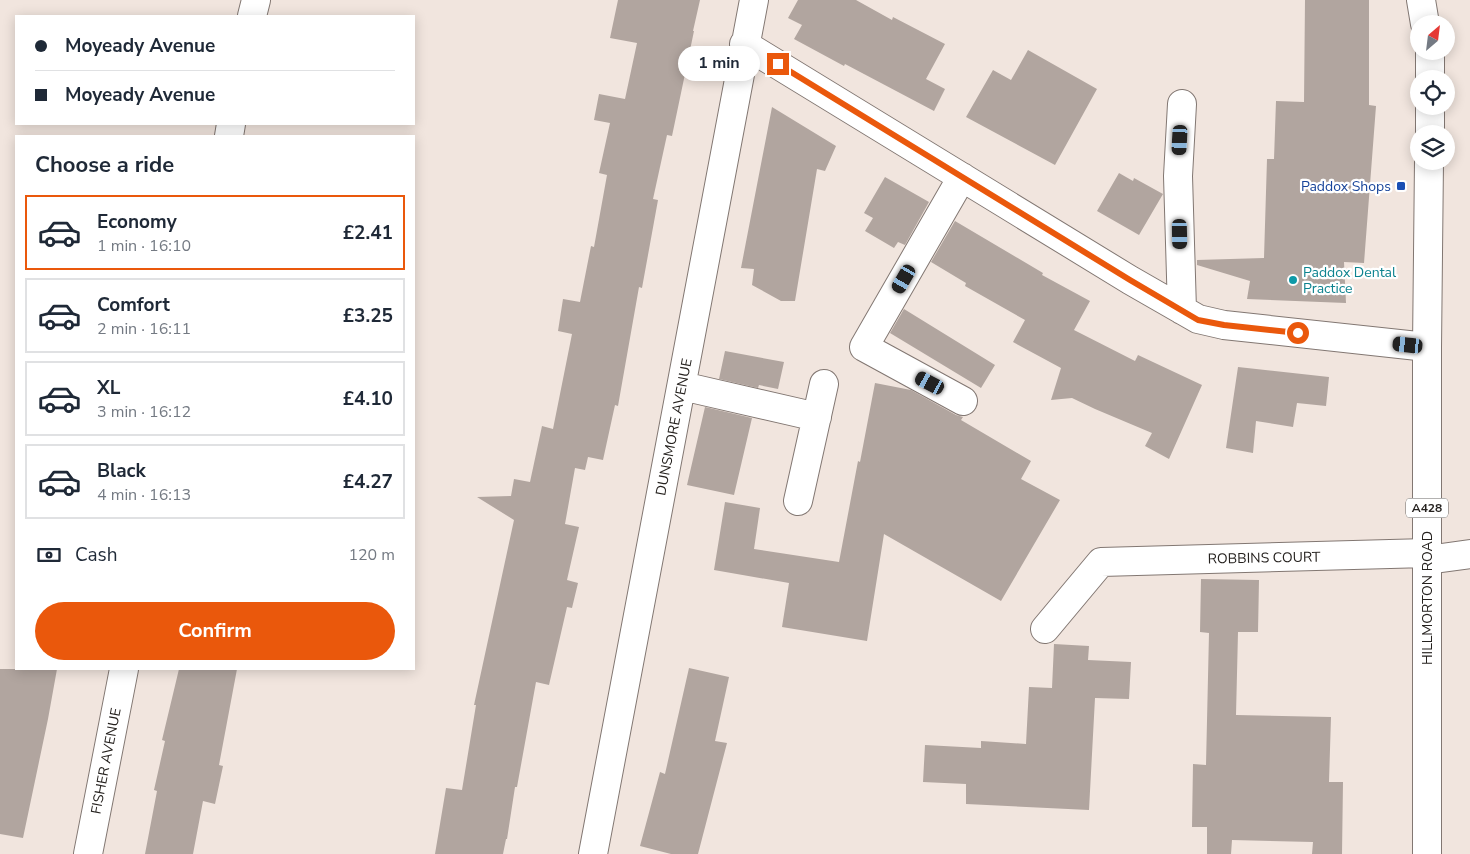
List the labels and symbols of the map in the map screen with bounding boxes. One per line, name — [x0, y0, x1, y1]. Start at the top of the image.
north arrow — [1410, 15, 1455, 60]
callout: 1 min — [678, 46, 760, 82]
route end — [767, 53, 789, 75]
car — [1171, 125, 1188, 155]
place label: Paddox Shops — [1301, 177, 1391, 196]
marker: Paddox Shops — [1395, 180, 1407, 192]
car — [1172, 219, 1187, 249]
car — [890, 262, 917, 296]
place label: Paddox Dental Practice — [1303, 263, 1397, 298]
marker: Paddox Dental Practice — [1287, 274, 1299, 286]
route start — [1287, 322, 1309, 344]
car — [1392, 336, 1423, 354]
street label: DUNSMORE AVENUE — [651, 357, 697, 497]
car — [913, 369, 946, 397]
road number: A428 — [1406, 498, 1448, 518]
street label: HILLMORTON ROAD — [1418, 531, 1437, 665]
street label: ROBBINS COURT — [1207, 548, 1321, 568]
street label: FISHER AVENUE — [86, 706, 126, 816]

